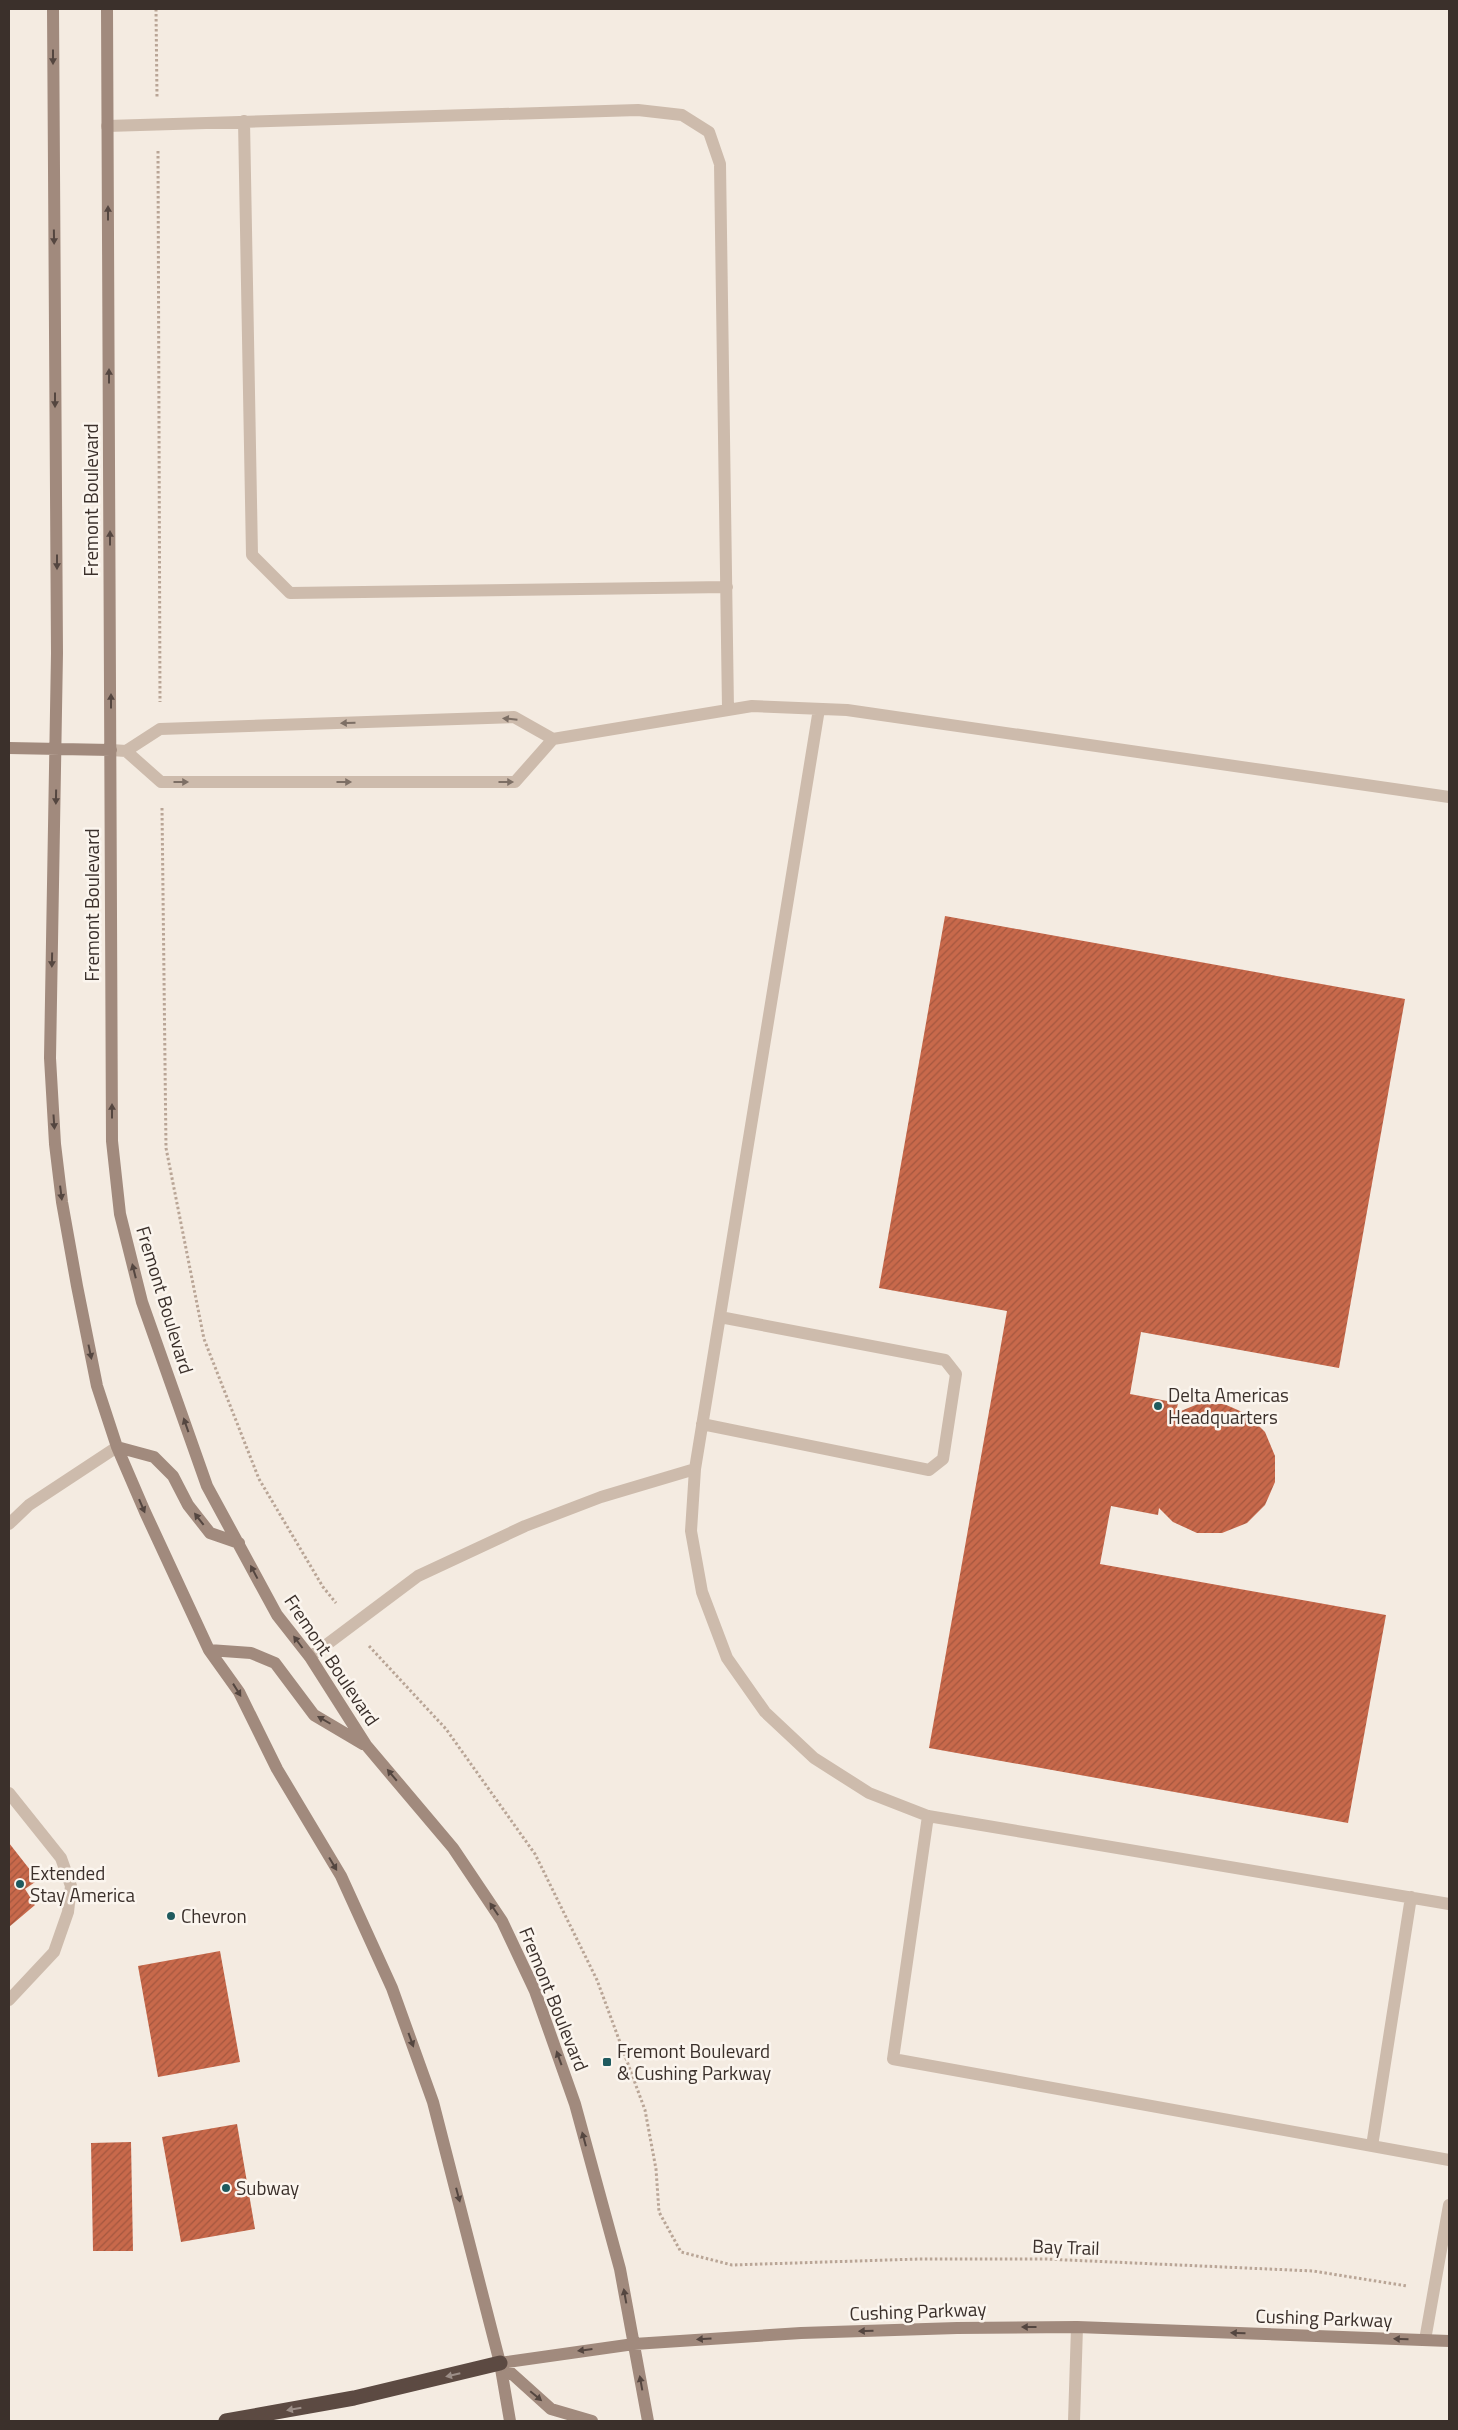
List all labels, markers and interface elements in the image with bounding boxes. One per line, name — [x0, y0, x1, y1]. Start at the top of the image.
one-way arrow — [49, 50, 57, 66]
one-way arrow — [104, 205, 112, 221]
one-way arrow — [50, 230, 58, 246]
one-way arrow — [105, 368, 113, 384]
one-way arrow — [51, 392, 59, 408]
street label: Fremont Boulevard — [76, 423, 105, 577]
one-way arrow — [106, 530, 114, 546]
one-way arrow — [53, 555, 61, 571]
one-way arrow — [107, 693, 115, 709]
one-way arrow — [502, 715, 518, 723]
one-way arrow — [340, 720, 356, 728]
one-way arrow — [174, 778, 190, 786]
one-way arrow — [336, 778, 352, 786]
one-way arrow — [499, 778, 515, 786]
one-way arrow — [52, 790, 60, 806]
street label: Fremont Boulevard — [77, 828, 106, 982]
one-way arrow — [48, 952, 56, 968]
one-way arrow — [108, 1103, 116, 1119]
one-way arrow — [50, 1114, 58, 1130]
one-way arrow — [57, 1185, 65, 1201]
street label: Fremont Boulevard — [129, 1222, 202, 1377]
one-way arrow — [130, 1264, 138, 1279]
one-way arrow — [87, 1345, 95, 1361]
place label: Delta Americas Headquarters — [1168, 1380, 1289, 1431]
marker: Delta Americas Headquarters — [1152, 1400, 1164, 1412]
one-way arrow — [181, 1418, 189, 1433]
one-way arrow — [139, 1499, 147, 1513]
one-way arrow — [193, 1513, 204, 1526]
one-way arrow — [250, 1565, 258, 1579]
street label: Fremont Boulevard — [278, 1588, 387, 1731]
one-way arrow — [293, 1635, 303, 1649]
one-way arrow — [232, 1683, 242, 1697]
one-way arrow — [317, 1716, 330, 1725]
one-way arrow — [386, 1769, 397, 1782]
one-way arrow — [329, 1857, 338, 1870]
place label: Extended Stay America — [30, 1858, 135, 1909]
marker: Extended Stay America — [14, 1878, 26, 1890]
place label: Chevron — [181, 1901, 247, 1930]
one-way arrow — [489, 1902, 499, 1916]
marker: Chevron — [165, 1910, 177, 1922]
street label: Fremont Boulevard — [512, 1922, 597, 2075]
one-way arrow — [407, 2033, 415, 2048]
place label: Fremont Boulevard & Cushing Parkway — [617, 2036, 771, 2087]
one-way arrow — [555, 2050, 562, 2065]
marker: Fremont Boulevard & Cushing Parkway — [601, 2056, 613, 2068]
one-way arrow — [580, 2131, 588, 2146]
place label: Subway — [236, 2173, 299, 2202]
marker: Subway — [220, 2182, 232, 2194]
one-way arrow — [454, 2188, 462, 2203]
street label: Bay Trail — [1032, 2231, 1100, 2262]
one-way arrow — [621, 2288, 629, 2304]
street label: Cushing Parkway — [849, 2294, 987, 2327]
street label: Cushing Parkway — [1255, 2301, 1393, 2334]
one-way arrow — [1020, 2323, 1036, 2331]
one-way arrow — [858, 2327, 874, 2335]
one-way arrow — [1230, 2329, 1246, 2337]
one-way arrow — [1392, 2335, 1408, 2343]
one-way arrow — [696, 2336, 712, 2344]
one-way arrow — [577, 2346, 593, 2354]
one-way arrow — [445, 2371, 460, 2379]
one-way arrow — [636, 2374, 644, 2390]
one-way arrow — [529, 2391, 542, 2402]
one-way arrow — [287, 2405, 302, 2413]

